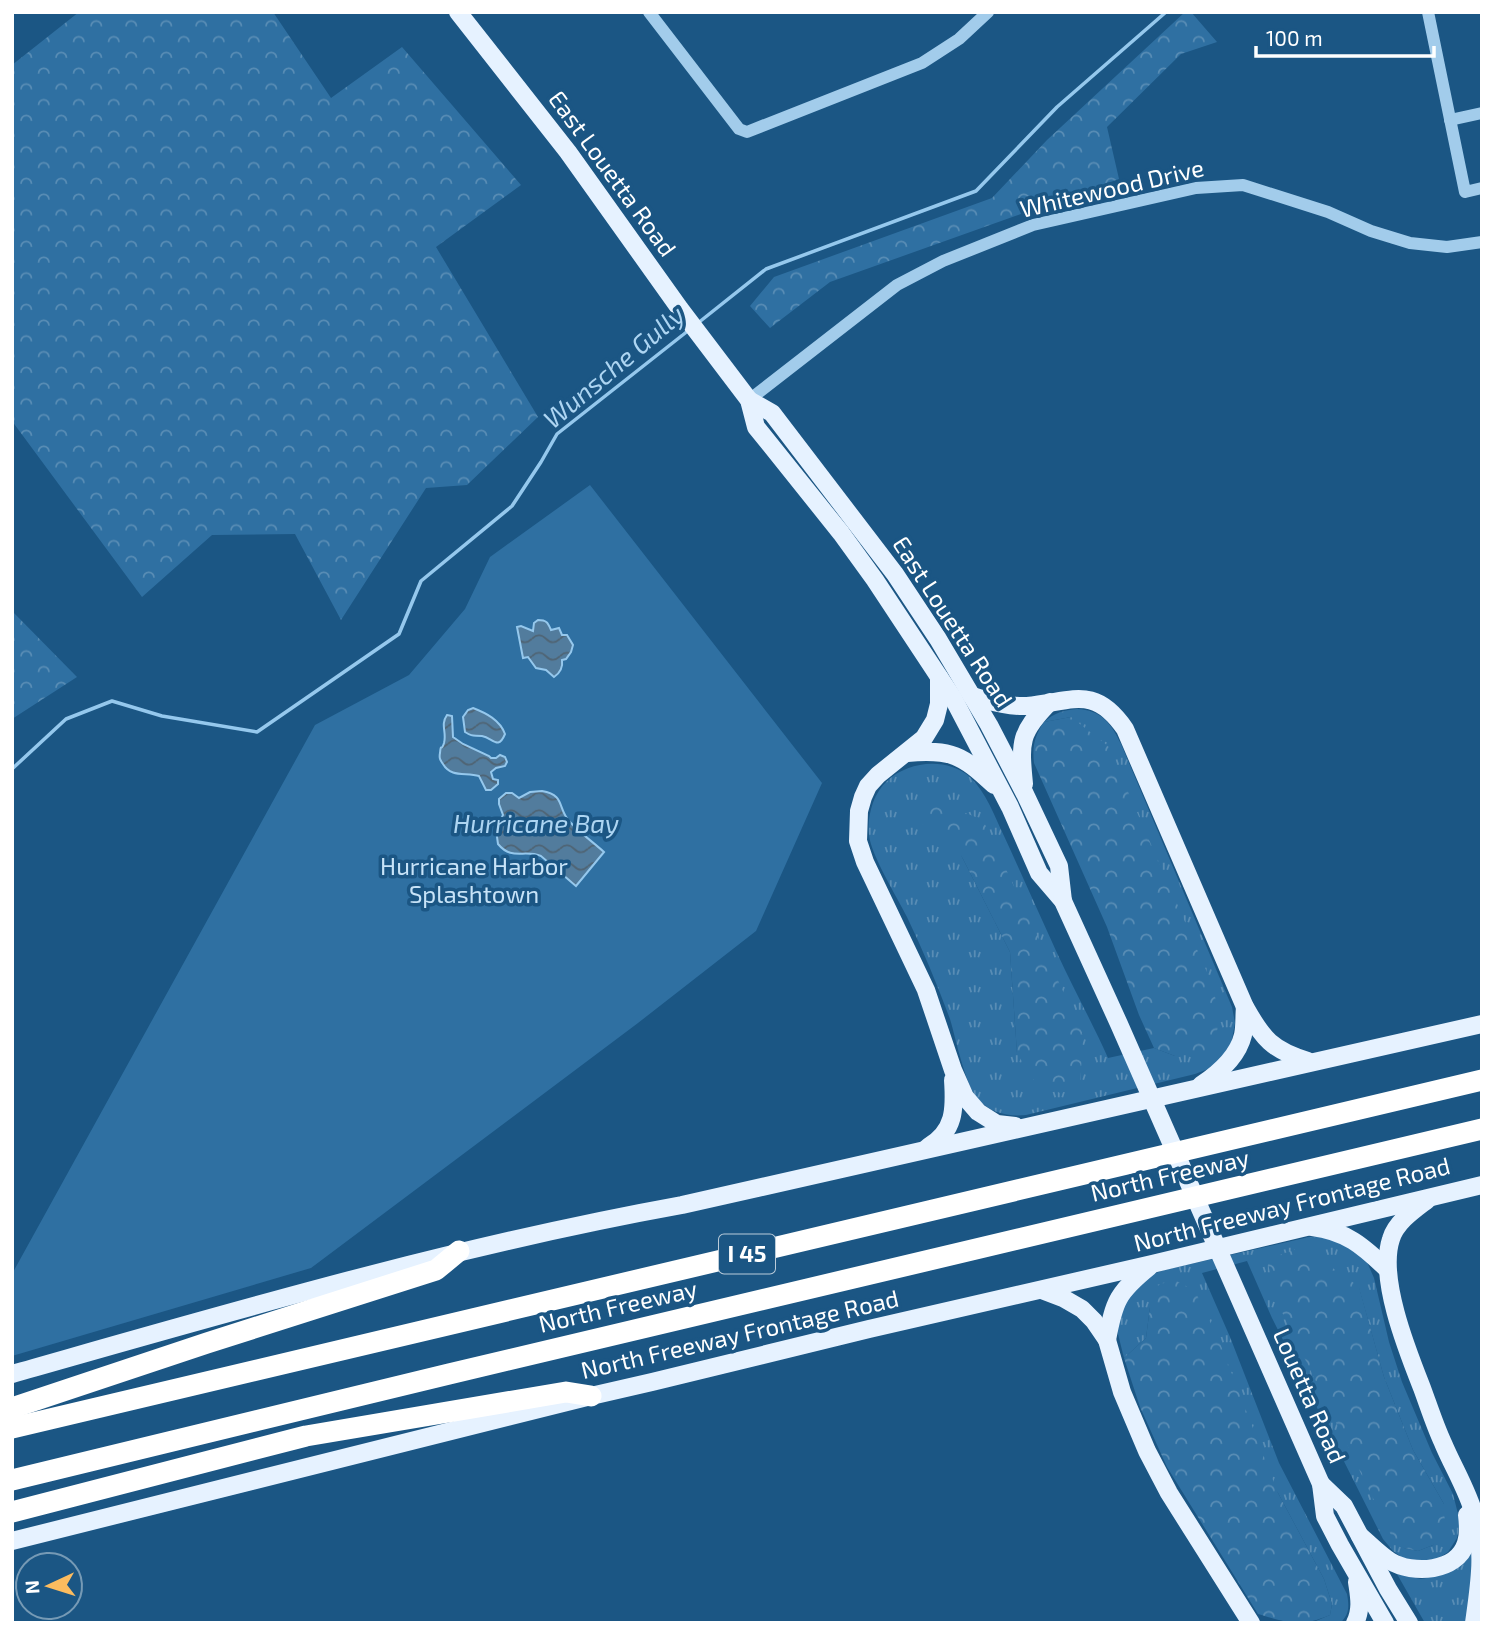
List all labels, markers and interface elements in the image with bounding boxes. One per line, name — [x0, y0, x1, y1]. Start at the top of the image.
scale bar — [1256, 14, 1434, 58]
text: 100 m — [1266, 25, 1323, 50]
street label: East Louetta Road — [543, 85, 683, 262]
street label: Whitewood Drive — [1017, 152, 1206, 223]
water label: Wunsche Gully — [536, 298, 690, 434]
street label: East Louetta Road — [887, 530, 1019, 712]
water label: Hurricane Bay — [453, 807, 619, 839]
park label: Hurricane Harbor Splashtown — [380, 851, 568, 908]
street label: North Freeway — [1088, 1142, 1252, 1207]
street label: North Freeway Frontage Road — [1130, 1150, 1453, 1257]
road number: I 45 — [719, 1234, 775, 1274]
street label: North Freeway — [536, 1273, 700, 1338]
street label: North Freeway Frontage Road — [578, 1283, 901, 1384]
street label: Louetta Road — [1268, 1323, 1353, 1467]
north arrow — [14, 1551, 84, 1621]
text: N — [20, 1580, 43, 1595]

